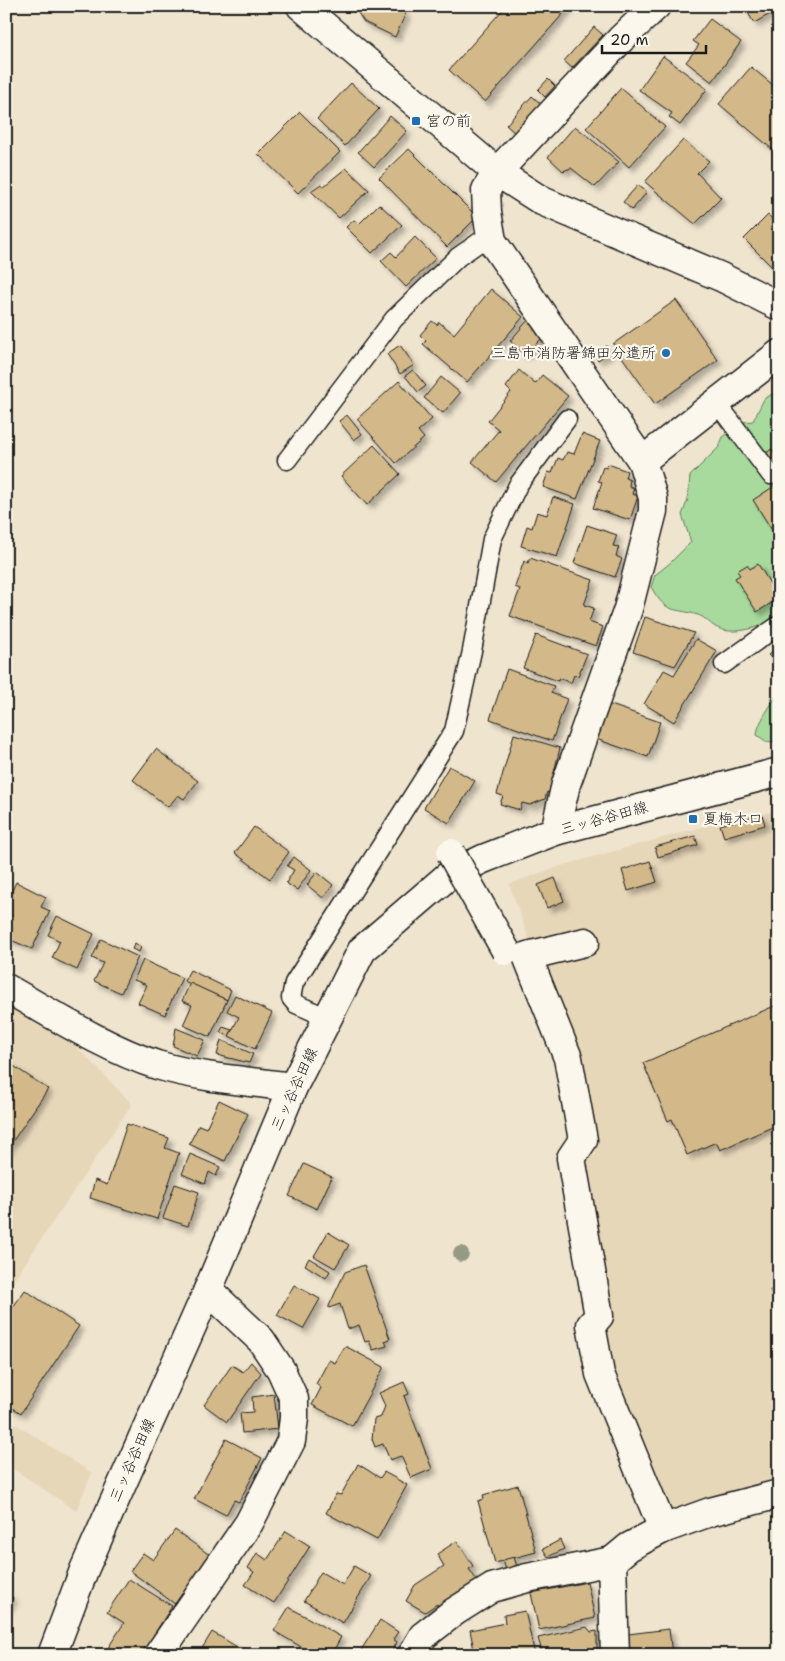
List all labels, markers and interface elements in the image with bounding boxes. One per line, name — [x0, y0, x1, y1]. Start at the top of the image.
scale bar — [602, 22, 706, 54]
text: 20 m — [610, 30, 649, 50]
place label: 宮の前 — [426, 111, 471, 131]
marker: 宮の前 — [410, 115, 422, 127]
place label: 三島市消防署錦田分遣所 — [491, 343, 656, 363]
marker: 三島市消防署錦田分遣所 — [660, 347, 672, 359]
street label: 三ッ谷谷田線 — [558, 797, 650, 839]
place label: 夏梅木口 — [703, 809, 763, 829]
marker: 夏梅木口 — [687, 813, 699, 825]
street label: 三ッ谷谷田線 — [266, 1044, 322, 1134]
street label: 三ッ谷谷田線 — [105, 1415, 159, 1505]

